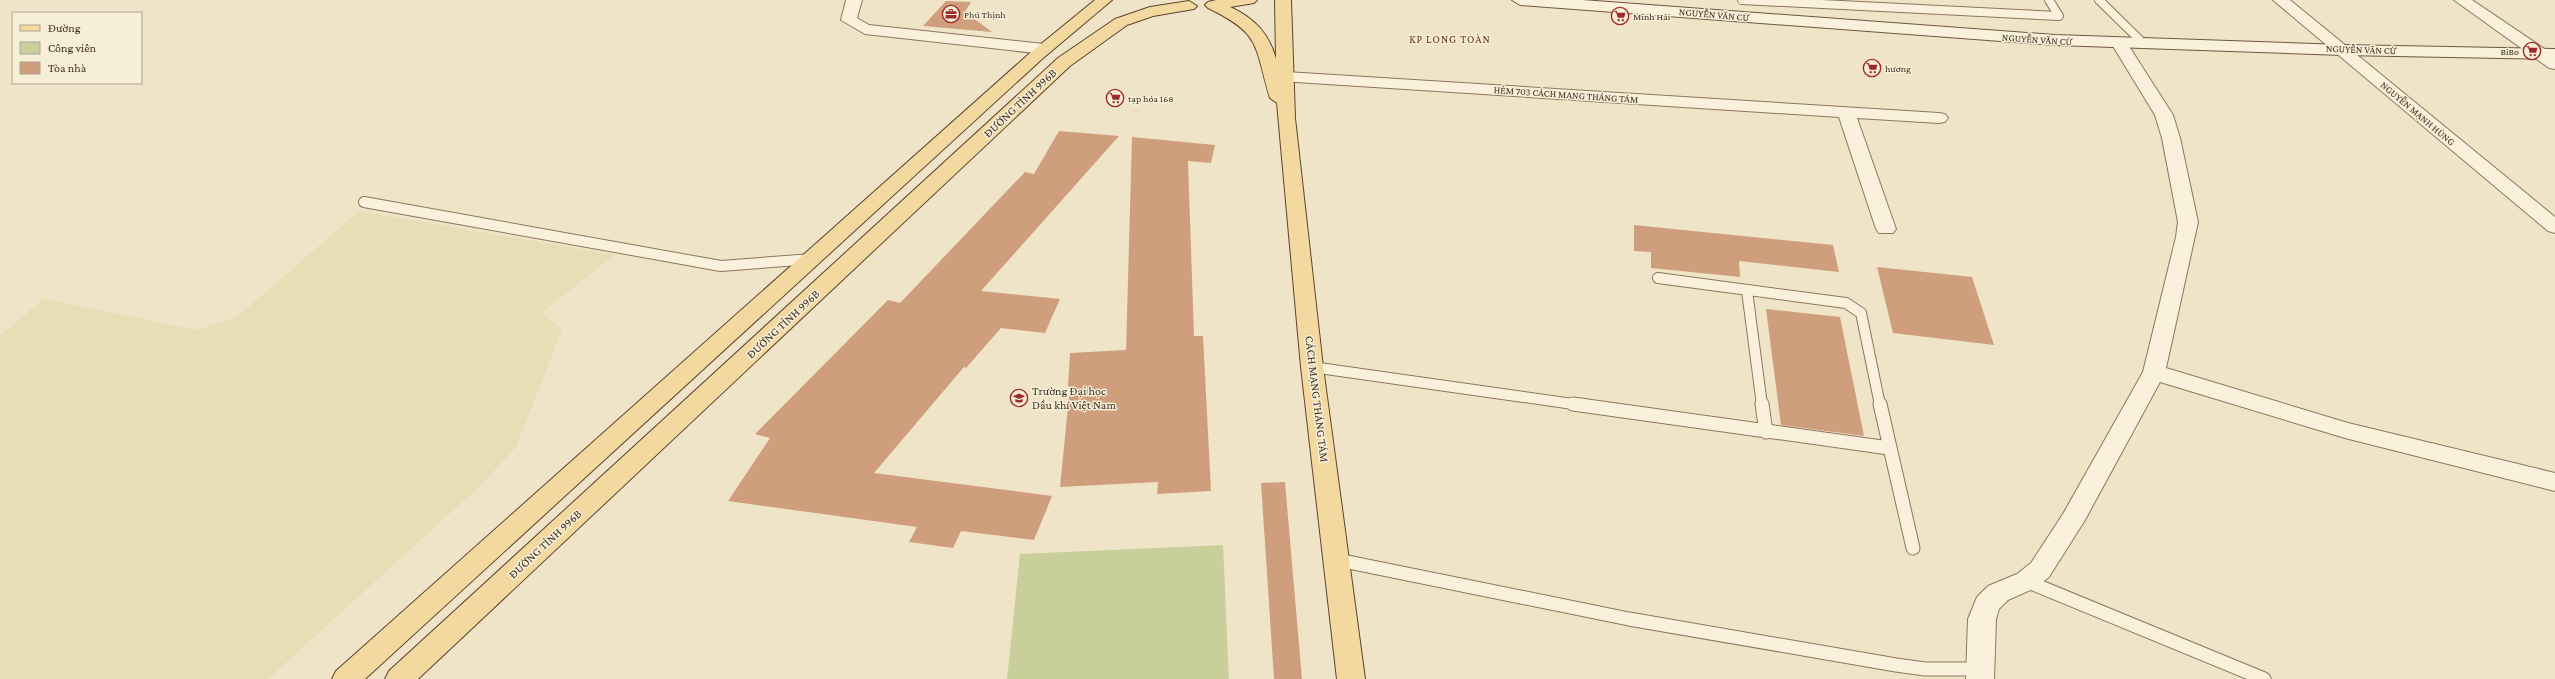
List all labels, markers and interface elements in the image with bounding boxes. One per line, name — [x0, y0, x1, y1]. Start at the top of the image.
office icon: Phú Thịnh — [941, 4, 961, 24]
supermarket icon: Minh Hải — [1610, 6, 1630, 26]
street label: NGUYỄN VĂN CỪ — [1678, 6, 1750, 23]
place label: Phú Thịnh — [964, 9, 1006, 20]
place label: Minh Hải — [1633, 11, 1671, 22]
legend — [12, 12, 142, 84]
text: Đường — [48, 21, 81, 35]
street label: NGUYỄN VĂN CỪ — [2001, 32, 2073, 47]
district label: KP LONG TOÀN — [1409, 33, 1491, 45]
text: Công viên — [48, 41, 96, 55]
supermarket icon: BiBo — [2522, 41, 2542, 61]
street label: NGUYỄN VĂN CỪ — [2326, 43, 2397, 56]
place label: BiBo — [2500, 46, 2519, 57]
supermarket icon: hương — [1862, 58, 1882, 78]
text: Tòa nhà — [48, 61, 87, 75]
place label: hương — [1885, 63, 1911, 74]
street label: ĐƯỜNG TỈNH 996B — [981, 65, 1060, 140]
street label: NGUYỄN MẠNH HÙNG — [2378, 79, 2457, 148]
street label: HẺM 703 CÁCH MẠNG THÁNG TÁM — [1493, 84, 1639, 105]
supermarket icon: tạp hóa 168 — [1105, 88, 1125, 108]
place label: tạp hóa 168 — [1128, 93, 1174, 104]
street label: ĐƯỜNG TỈNH 996B — [744, 286, 823, 361]
street label: CÁCH MẠNG THÁNG TÁM — [1302, 335, 1332, 463]
place label: Trường Đại học Dầu khí Việt Nam — [1032, 384, 1116, 412]
school or university icon: Trường Đại học Dầu khí Việt Nam — [1009, 388, 1029, 408]
street label: ĐƯỜNG TỈNH 996B — [506, 506, 585, 581]

